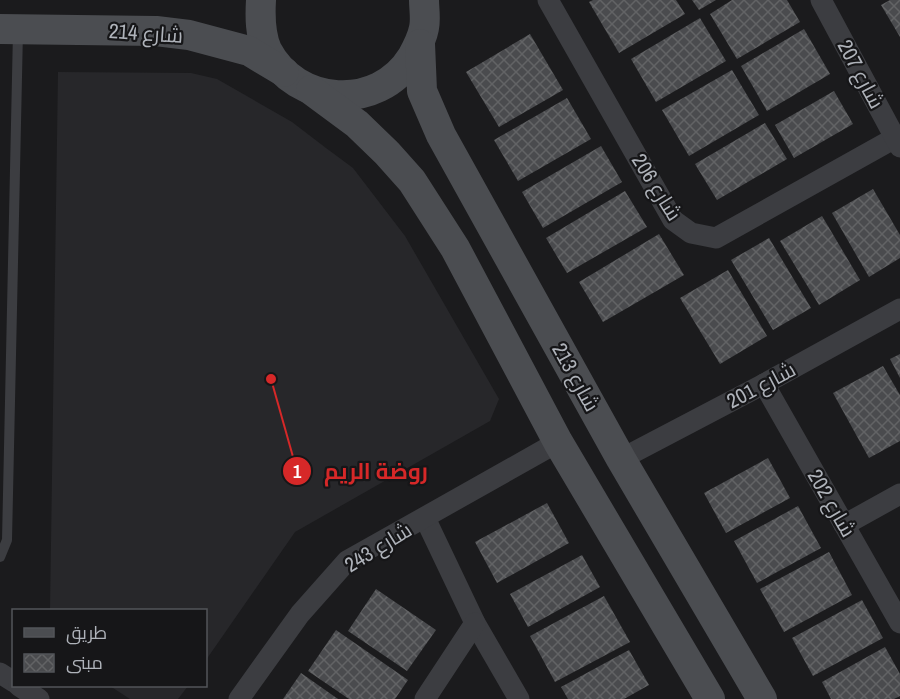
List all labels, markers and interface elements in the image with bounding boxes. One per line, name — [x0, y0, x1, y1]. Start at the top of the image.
street label: شارع 214 — [108, 16, 184, 50]
street label: شارع 207 — [831, 34, 891, 114]
street label: شارع 206 — [625, 148, 689, 226]
street label: شارع 213 — [545, 338, 607, 416]
street label: شارع 201 — [721, 355, 801, 415]
callout: روضة الريم — [282, 451, 440, 491]
text: روضة الريم — [324, 456, 428, 487]
text: 1 — [293, 459, 302, 484]
street label: شارع 202 — [801, 464, 863, 542]
street label: شارع 243 — [339, 515, 417, 579]
legend — [12, 609, 207, 687]
text: طريق — [66, 620, 107, 645]
text: مبنى — [66, 650, 103, 675]

